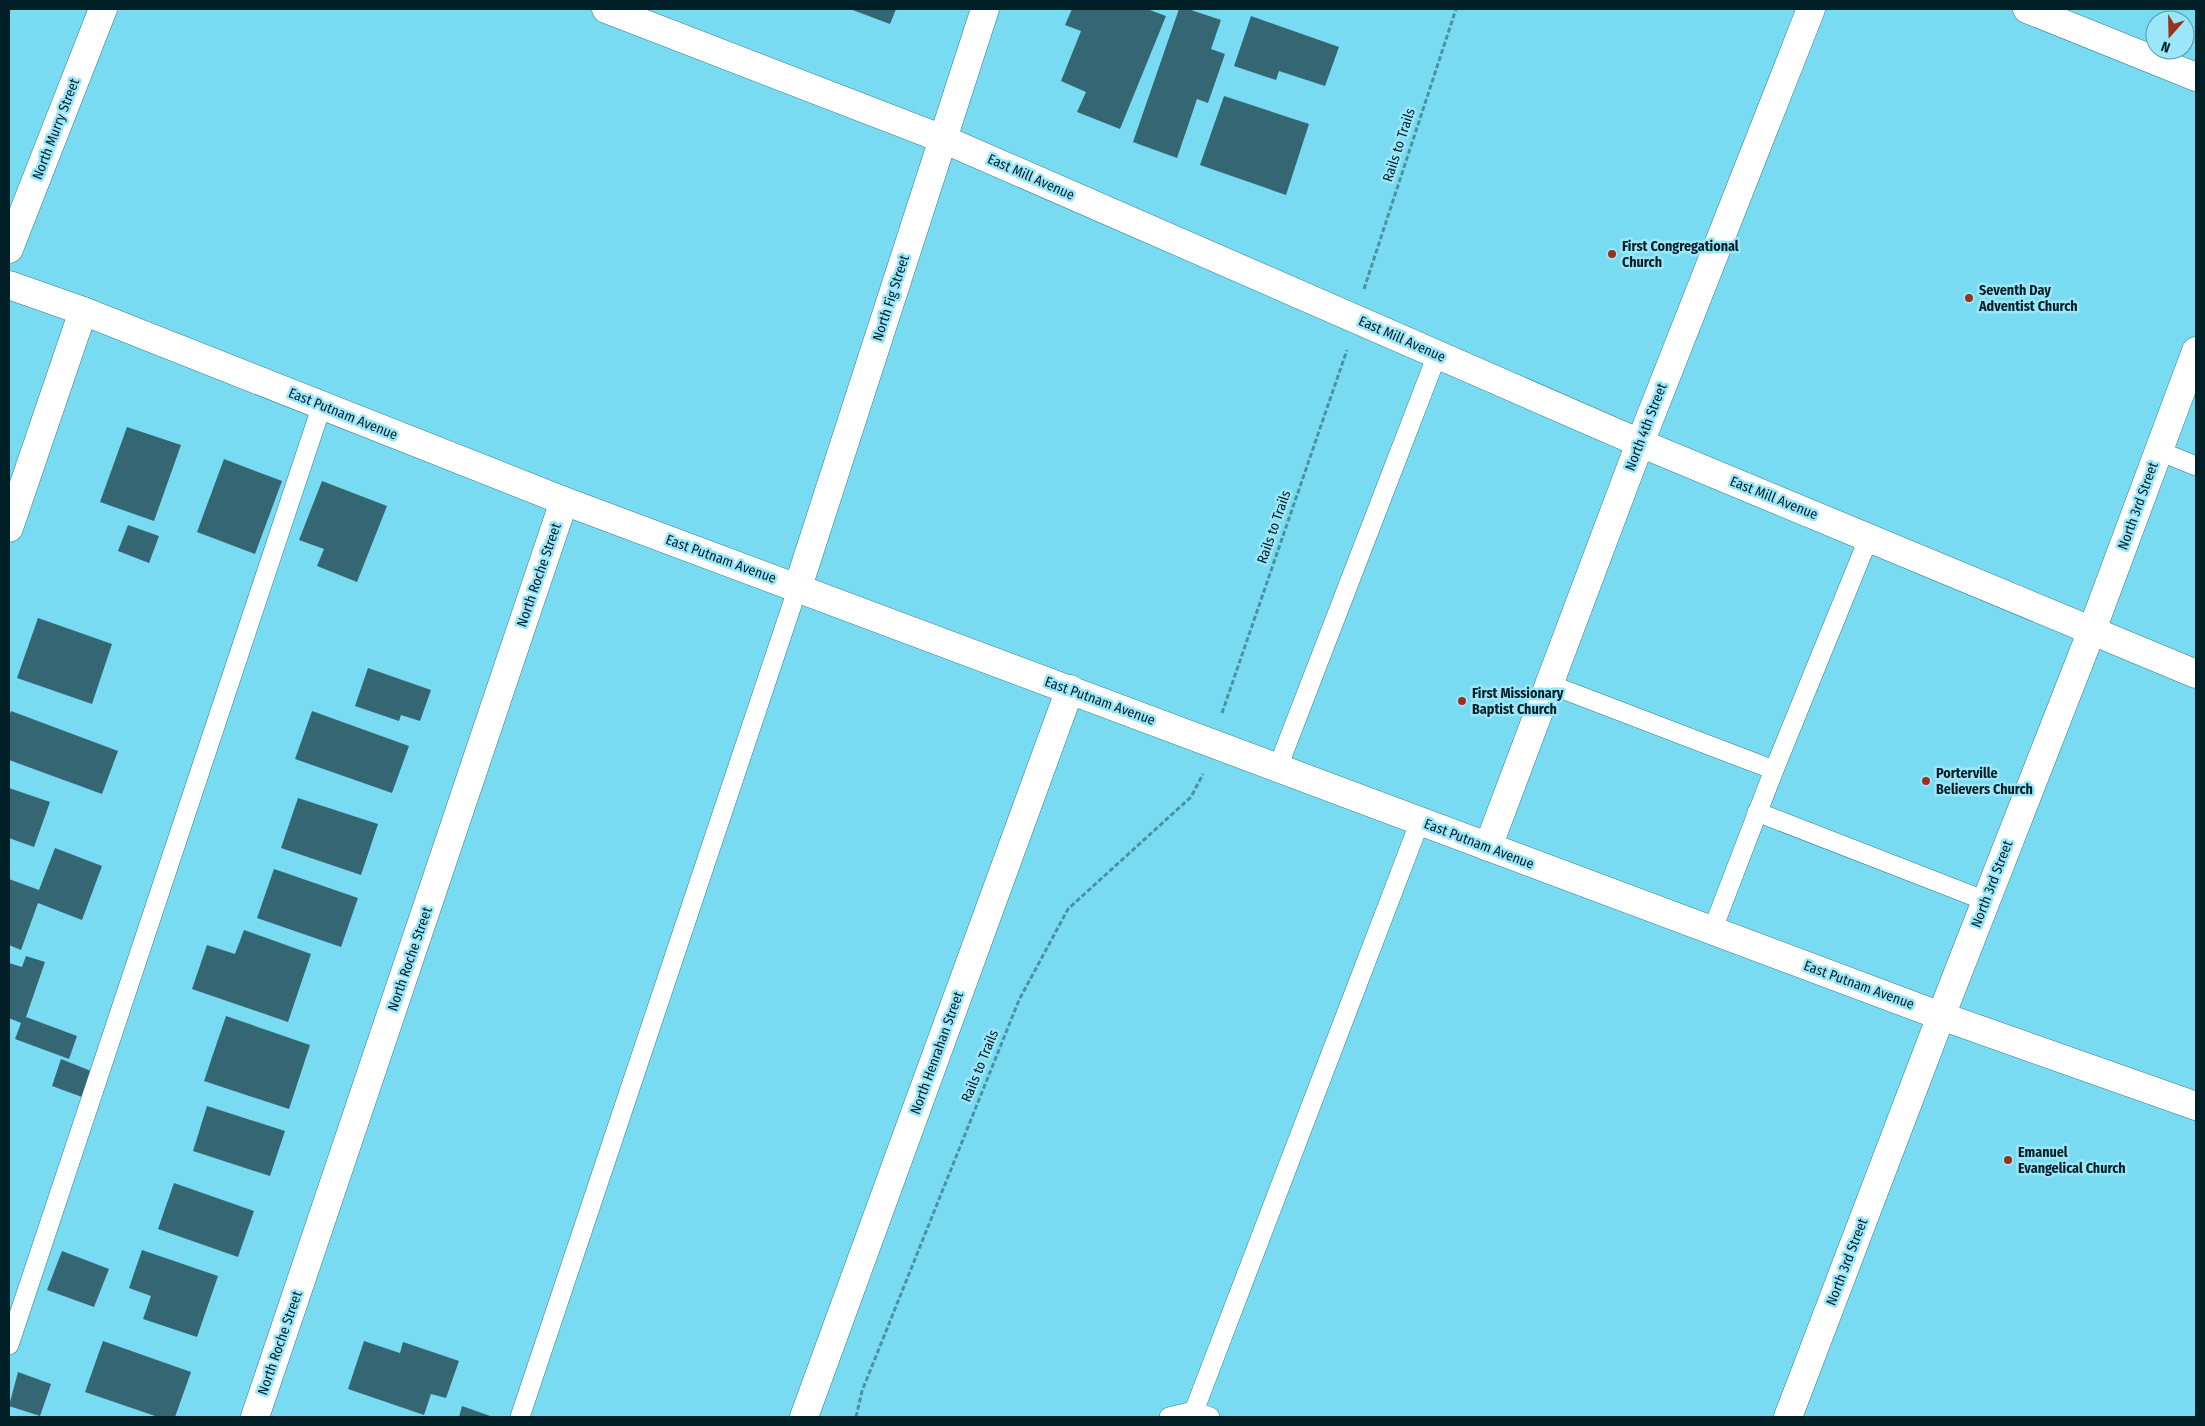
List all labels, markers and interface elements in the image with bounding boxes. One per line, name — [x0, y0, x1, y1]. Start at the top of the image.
north arrow — [2145, 10, 2195, 60]
text: N — [2159, 37, 2173, 56]
street label: North Murry Street — [29, 76, 83, 182]
street label: Rails to Trails — [1379, 106, 1419, 184]
street label: East Mill Avenue — [985, 150, 1077, 204]
place label: First Congregational Church — [1622, 238, 1739, 271]
marker: First Congregational Church — [1606, 248, 1618, 260]
street label: North Fig Street — [869, 252, 913, 343]
place label: Seventh Day Adventist Church — [1978, 282, 2078, 315]
marker: Seventh Day Adventist Church — [1963, 292, 1975, 304]
street label: East Mill Avenue — [1356, 312, 1448, 366]
street label: North 4th Street — [1621, 380, 1671, 473]
street label: East Putnam Avenue — [286, 384, 400, 444]
street label: North 3rd Street — [2114, 459, 2162, 552]
street label: East Mill Avenue — [1728, 473, 1820, 523]
street label: Rails to Trails — [1254, 488, 1294, 566]
street label: North Roche Street — [513, 520, 565, 629]
street label: East Putnam Avenue — [663, 531, 779, 587]
street label: East Putnam Avenue — [1042, 673, 1158, 729]
place label: First Missionary Baptist Church — [1472, 685, 1564, 718]
marker: First Missionary Baptist Church — [1456, 695, 1468, 707]
place label: Porterville Believers Church — [1936, 765, 2033, 798]
marker: Porterville Believers Church — [1920, 775, 1932, 787]
street label: East Putnam Avenue — [1422, 815, 1536, 873]
street label: North 3rd Street — [1968, 838, 2017, 930]
street label: North Roche Street — [384, 904, 436, 1013]
street label: East Putnam Avenue — [1801, 957, 1917, 1013]
street label: North Henrahan Street — [907, 989, 967, 1117]
street label: Rails to Trails — [958, 1027, 1002, 1105]
place label: Emanuel Evangelical Church — [2018, 1144, 2126, 1177]
marker: Emanuel Evangelical Church — [2002, 1154, 2014, 1166]
street label: North 3rd Street — [1823, 1216, 1872, 1308]
street label: North Roche Street — [254, 1288, 306, 1397]

